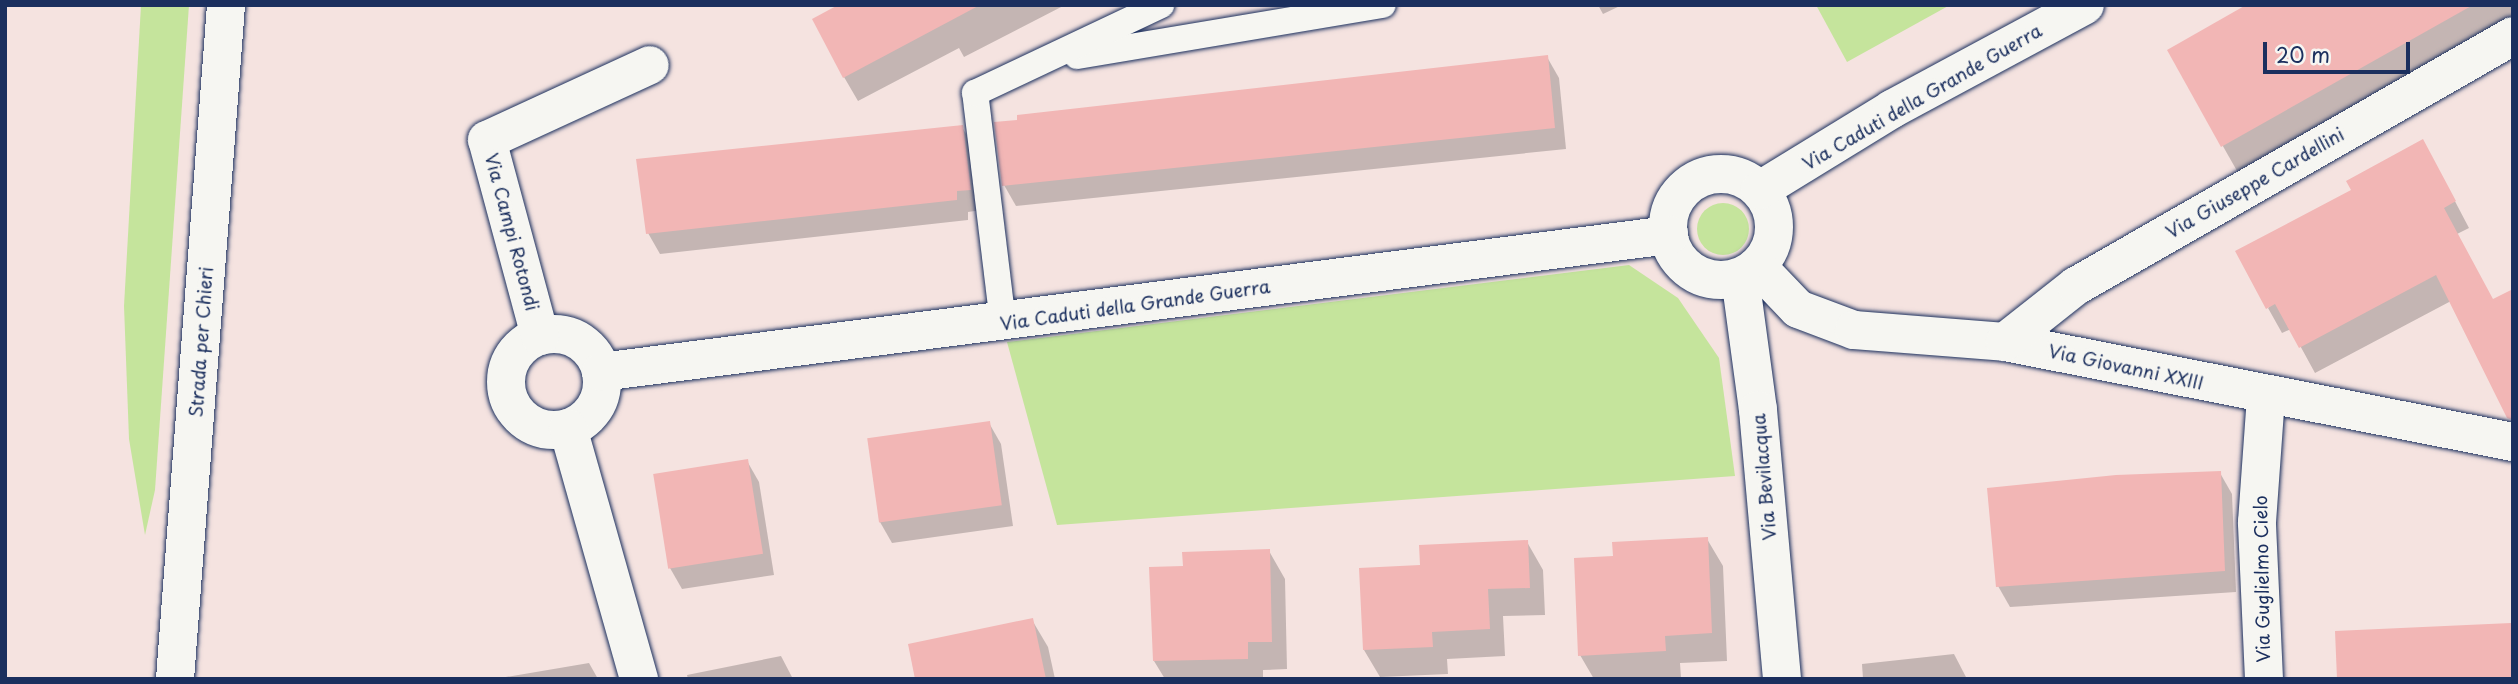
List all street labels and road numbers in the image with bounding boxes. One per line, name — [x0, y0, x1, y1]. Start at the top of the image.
street label: Via Caduti della Grande Guerra — [1797, 19, 2047, 175]
street label: Via Giuseppe Cardellini — [2162, 123, 2348, 243]
street label: Via Campi Rotondi — [481, 151, 543, 313]
street label: Strada per Chieri — [185, 266, 217, 418]
street label: Via Caduti della Grande Guerra — [997, 275, 1273, 335]
street label: Via Giovanni XXIII — [2047, 340, 2205, 394]
street label: Via Bevilacqua — [1748, 413, 1780, 541]
street label: Via Guglielmo Cielo — [2250, 494, 2274, 664]

